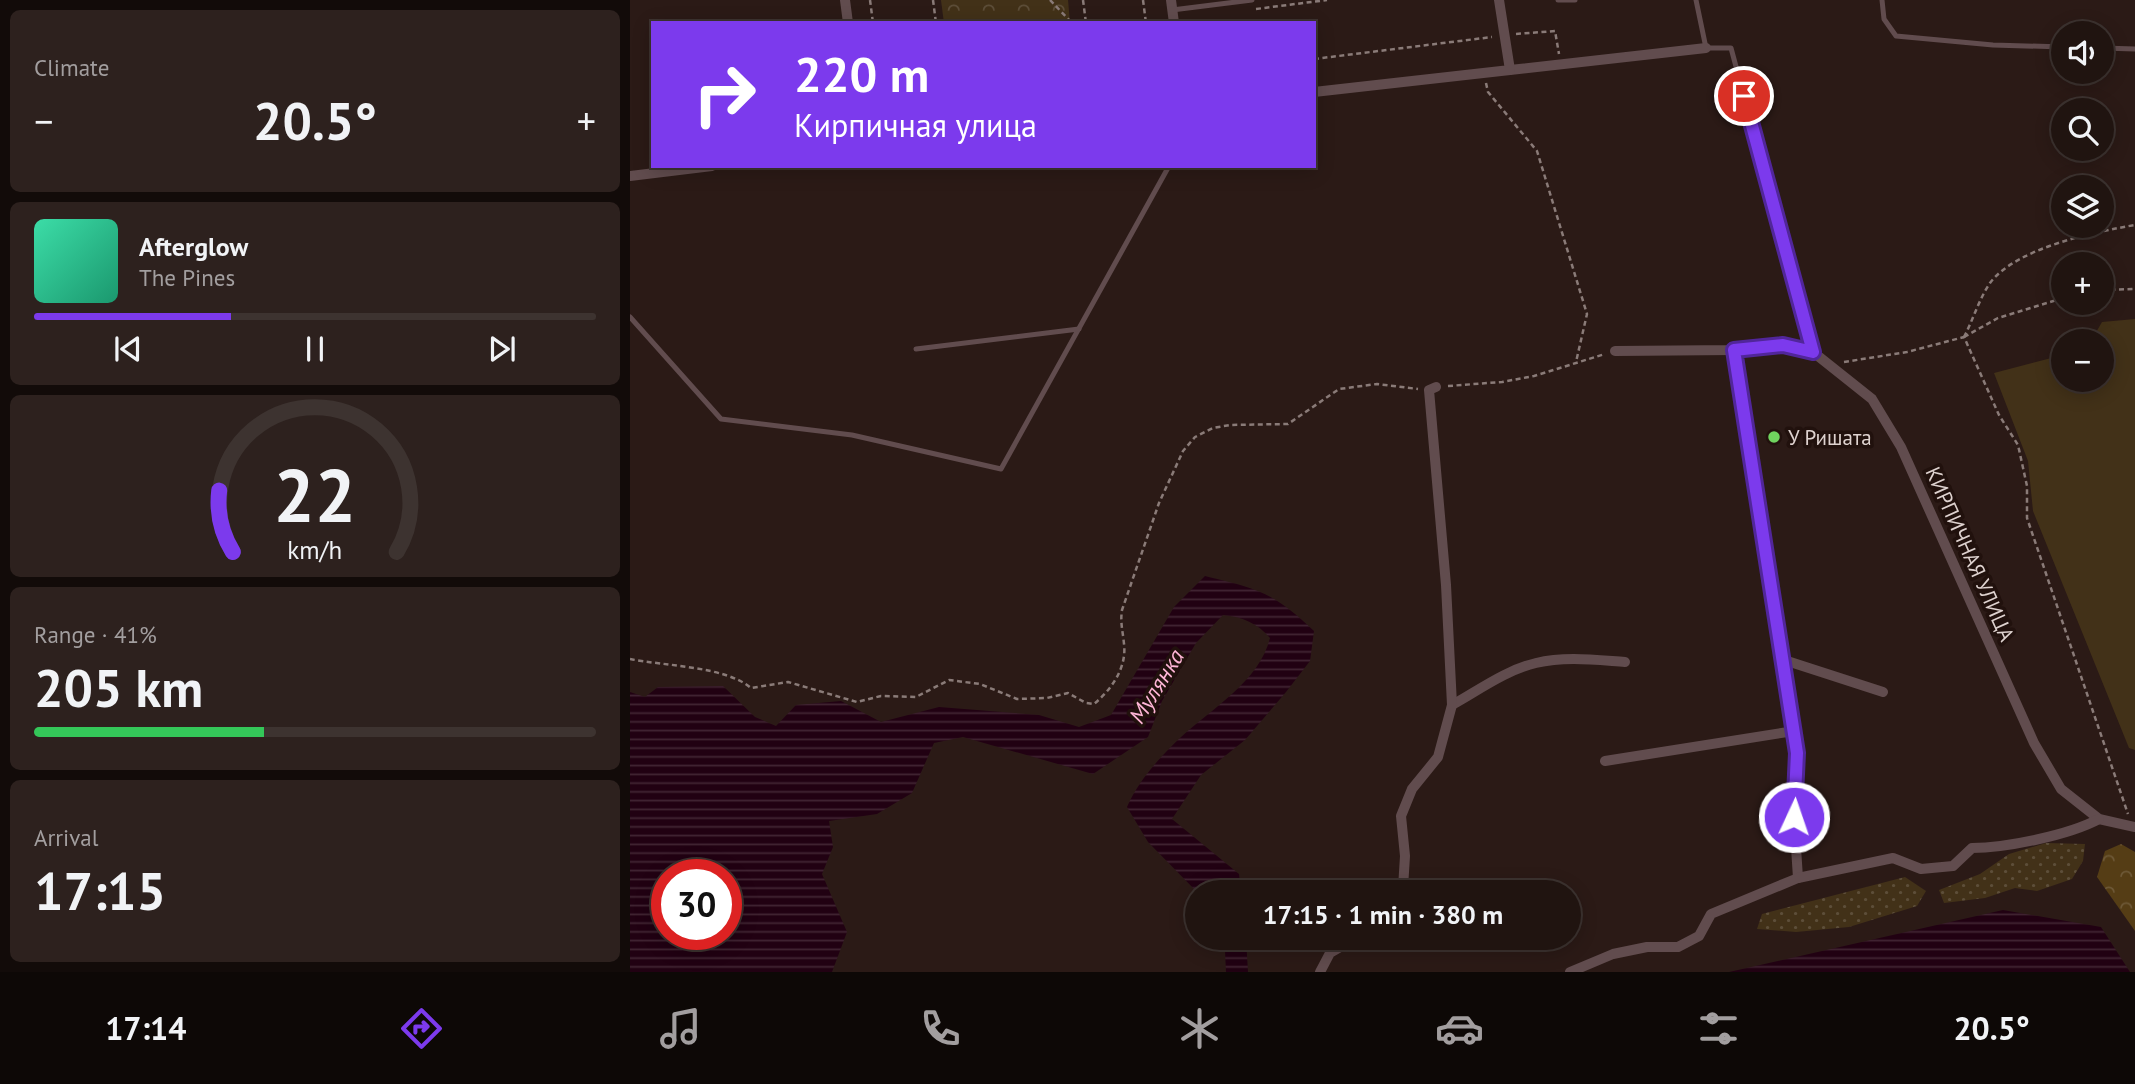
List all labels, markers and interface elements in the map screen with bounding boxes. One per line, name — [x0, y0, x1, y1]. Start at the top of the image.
map controls — [2051, 21, 2114, 392]
button: sound — [2051, 21, 2114, 84]
text: 220 m — [794, 42, 929, 106]
icon: right — [679, 49, 770, 140]
text: Climate — [34, 53, 109, 82]
pin — [1714, 66, 1774, 126]
icon: arrive — [1725, 77, 1763, 115]
text: 20.5° — [253, 87, 377, 154]
text: − — [34, 96, 53, 145]
text: + — [577, 96, 596, 145]
button: search — [2051, 98, 2114, 161]
text: Кирпичная улица — [794, 104, 1037, 146]
button: layers — [2051, 175, 2114, 238]
text: Afterglow — [139, 230, 248, 263]
button: + — [2051, 252, 2114, 315]
text: The Pines — [139, 263, 235, 292]
button: − — [2051, 329, 2114, 392]
icon: previous — [109, 330, 147, 368]
icon: pause — [296, 330, 334, 368]
icon: next — [483, 330, 521, 368]
place label: У Ришата — [1788, 424, 1872, 451]
marker: У Ришата — [1766, 429, 1782, 445]
text: 22 — [274, 448, 356, 542]
street label: КИРПИЧНАЯ УЛИЦА — [1919, 463, 2021, 646]
text: km/h — [288, 534, 342, 566]
text: Range · 41% — [34, 620, 157, 649]
water label: Мулянка — [1122, 643, 1190, 729]
text: 205 km — [34, 654, 203, 721]
position arrow — [1757, 780, 1831, 854]
text: Arrival — [34, 823, 98, 852]
text: 17:15 — [34, 857, 166, 924]
speed limit sign: 30 — [651, 859, 742, 950]
text: 17:15 · 1 min · 380 m — [1263, 898, 1503, 931]
icon: directions — [397, 1004, 446, 1053]
icon: music — [656, 1004, 705, 1053]
icon: phone — [916, 1004, 965, 1053]
icon: climate — [1175, 1004, 1224, 1053]
icon: car — [1435, 1004, 1484, 1053]
icon: filters — [1694, 1004, 1743, 1053]
text: 17:14 — [105, 1007, 186, 1049]
text: 20.5° — [1953, 1007, 2030, 1049]

